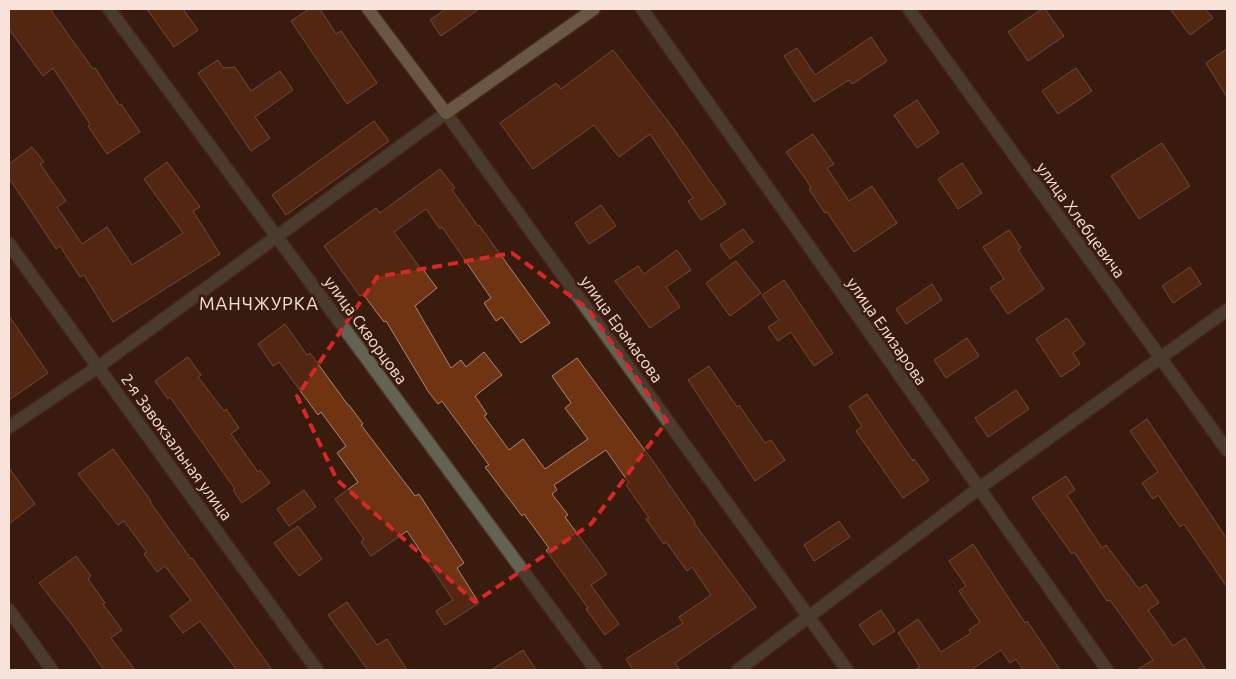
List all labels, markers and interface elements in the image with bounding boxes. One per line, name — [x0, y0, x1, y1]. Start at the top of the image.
street label: улица Хлебцевича — [1033, 159, 1129, 281]
street label: улица Ерамасова — [577, 272, 667, 386]
street label: улица Скворцова — [321, 273, 411, 387]
street label: улица Елизарова — [843, 274, 931, 388]
district label: МАНЧЖУРКА — [199, 293, 319, 313]
street label: 2-я Завокзальная улица — [118, 370, 236, 524]

